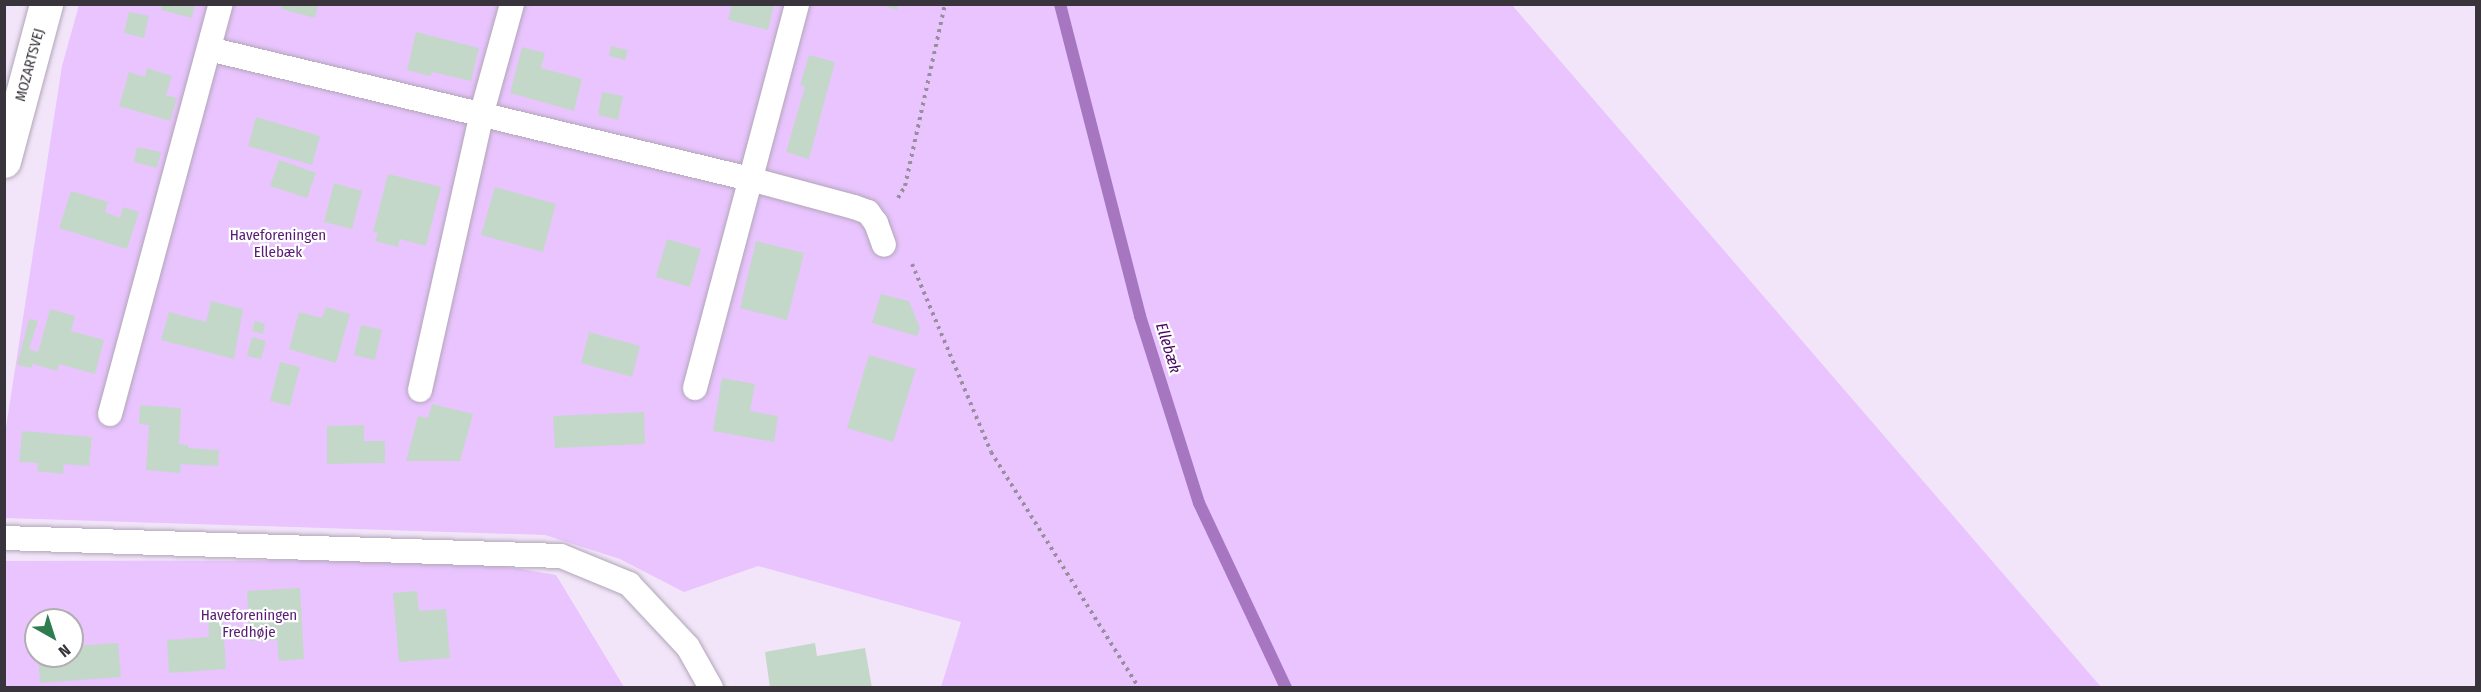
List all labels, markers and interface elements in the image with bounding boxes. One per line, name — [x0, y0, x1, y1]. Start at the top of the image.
street label: MOZARTSVEJ — [12, 27, 48, 103]
park label: Haveforeningen Ellebæk — [230, 226, 326, 261]
water label: Ellebæk — [1151, 321, 1185, 375]
park label: Haveforeningen Fredhøje — [201, 606, 297, 641]
north arrow — [24, 608, 84, 668]
text: N — [55, 640, 74, 661]

